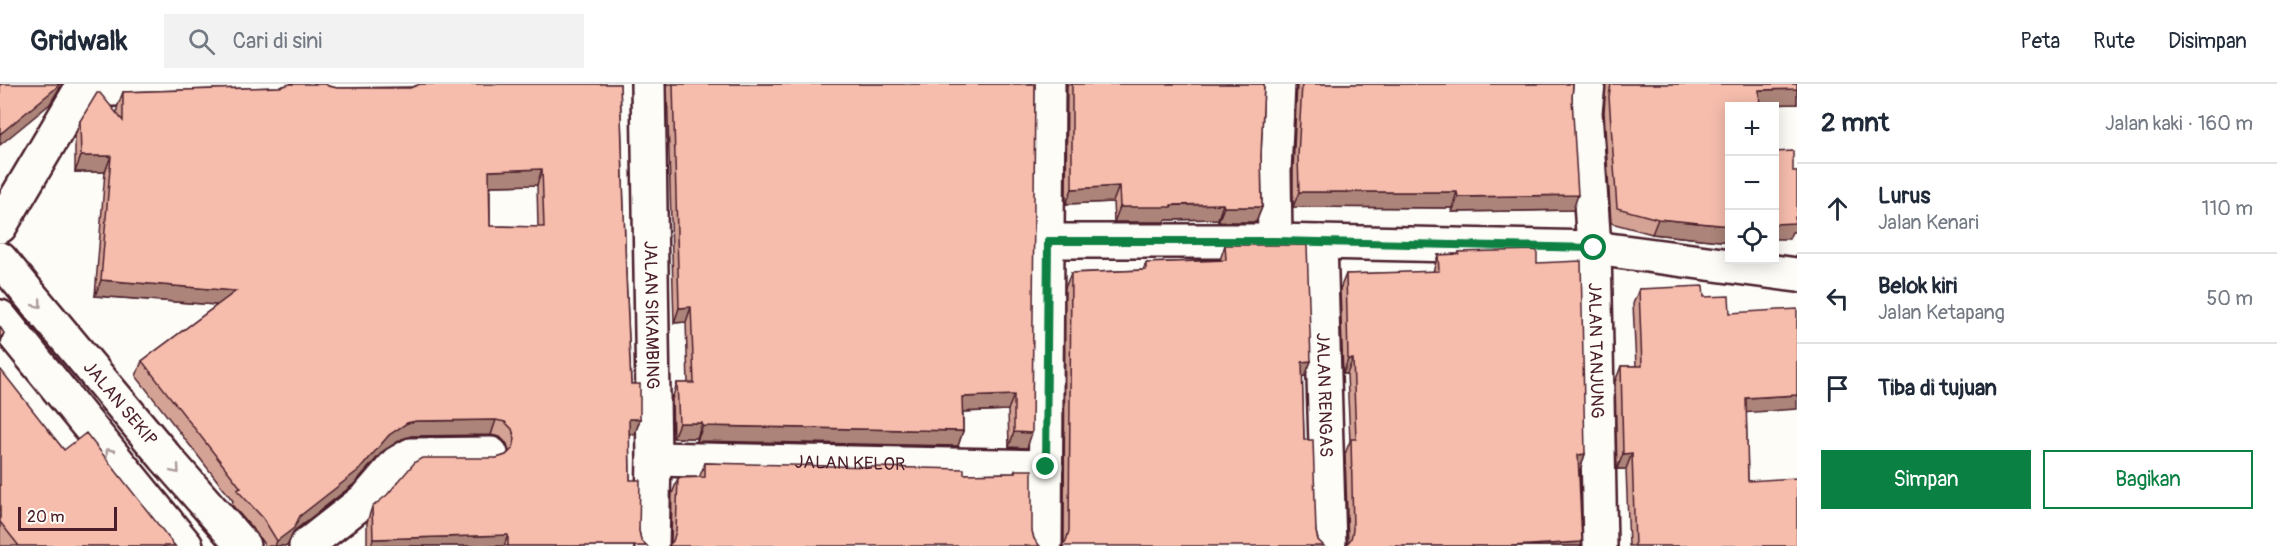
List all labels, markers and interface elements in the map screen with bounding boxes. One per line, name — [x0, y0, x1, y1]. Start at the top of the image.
search box — [164, 14, 584, 68]
text: Gridwalk — [30, 24, 128, 59]
icon: search — [185, 25, 218, 58]
text: Cari di sini — [233, 27, 322, 55]
text: Peta — [2020, 28, 2060, 55]
text: Rute — [2093, 28, 2135, 55]
text: Disimpan — [2168, 28, 2247, 55]
map controls — [1725, 102, 1779, 264]
button: + — [1725, 102, 1779, 156]
text: 2 mnt — [1821, 107, 1889, 139]
text: Jalan kaki · 160 m — [2105, 111, 2253, 136]
button: − — [1725, 156, 1779, 210]
text: Lurus — [1878, 182, 1930, 210]
icon: ahead — [1821, 192, 1854, 225]
text: 110 m — [2202, 196, 2253, 221]
button: locate — [1725, 210, 1779, 264]
text: Jalan Kenari — [1878, 210, 1979, 235]
route start — [1580, 234, 1606, 260]
street label: JALAN SIKAMBING — [639, 240, 664, 390]
text: Belok kiri — [1878, 272, 1957, 300]
street label: JALAN TANJUNG — [1583, 282, 1609, 419]
icon: left — [1821, 282, 1854, 315]
text: 50 m — [2206, 286, 2253, 311]
one-way arrow — [30, 297, 41, 308]
text: Jalan Ketapang — [1878, 300, 2005, 325]
street label: JALAN RENGAS — [1311, 332, 1338, 458]
street label: JALAN SEKIP — [78, 356, 163, 451]
icon: arrive — [1821, 372, 1854, 405]
text: Tiba di tujuan — [1878, 374, 1997, 402]
one-way arrow — [106, 447, 117, 458]
street label: JALAN KELOR — [794, 450, 905, 476]
button: Simpan — [1821, 450, 2031, 509]
button: Bagikan — [2043, 450, 2253, 509]
route end — [1032, 453, 1058, 479]
one-way arrow — [169, 463, 180, 474]
scale bar — [18, 504, 117, 532]
text: 20 m — [27, 507, 65, 527]

